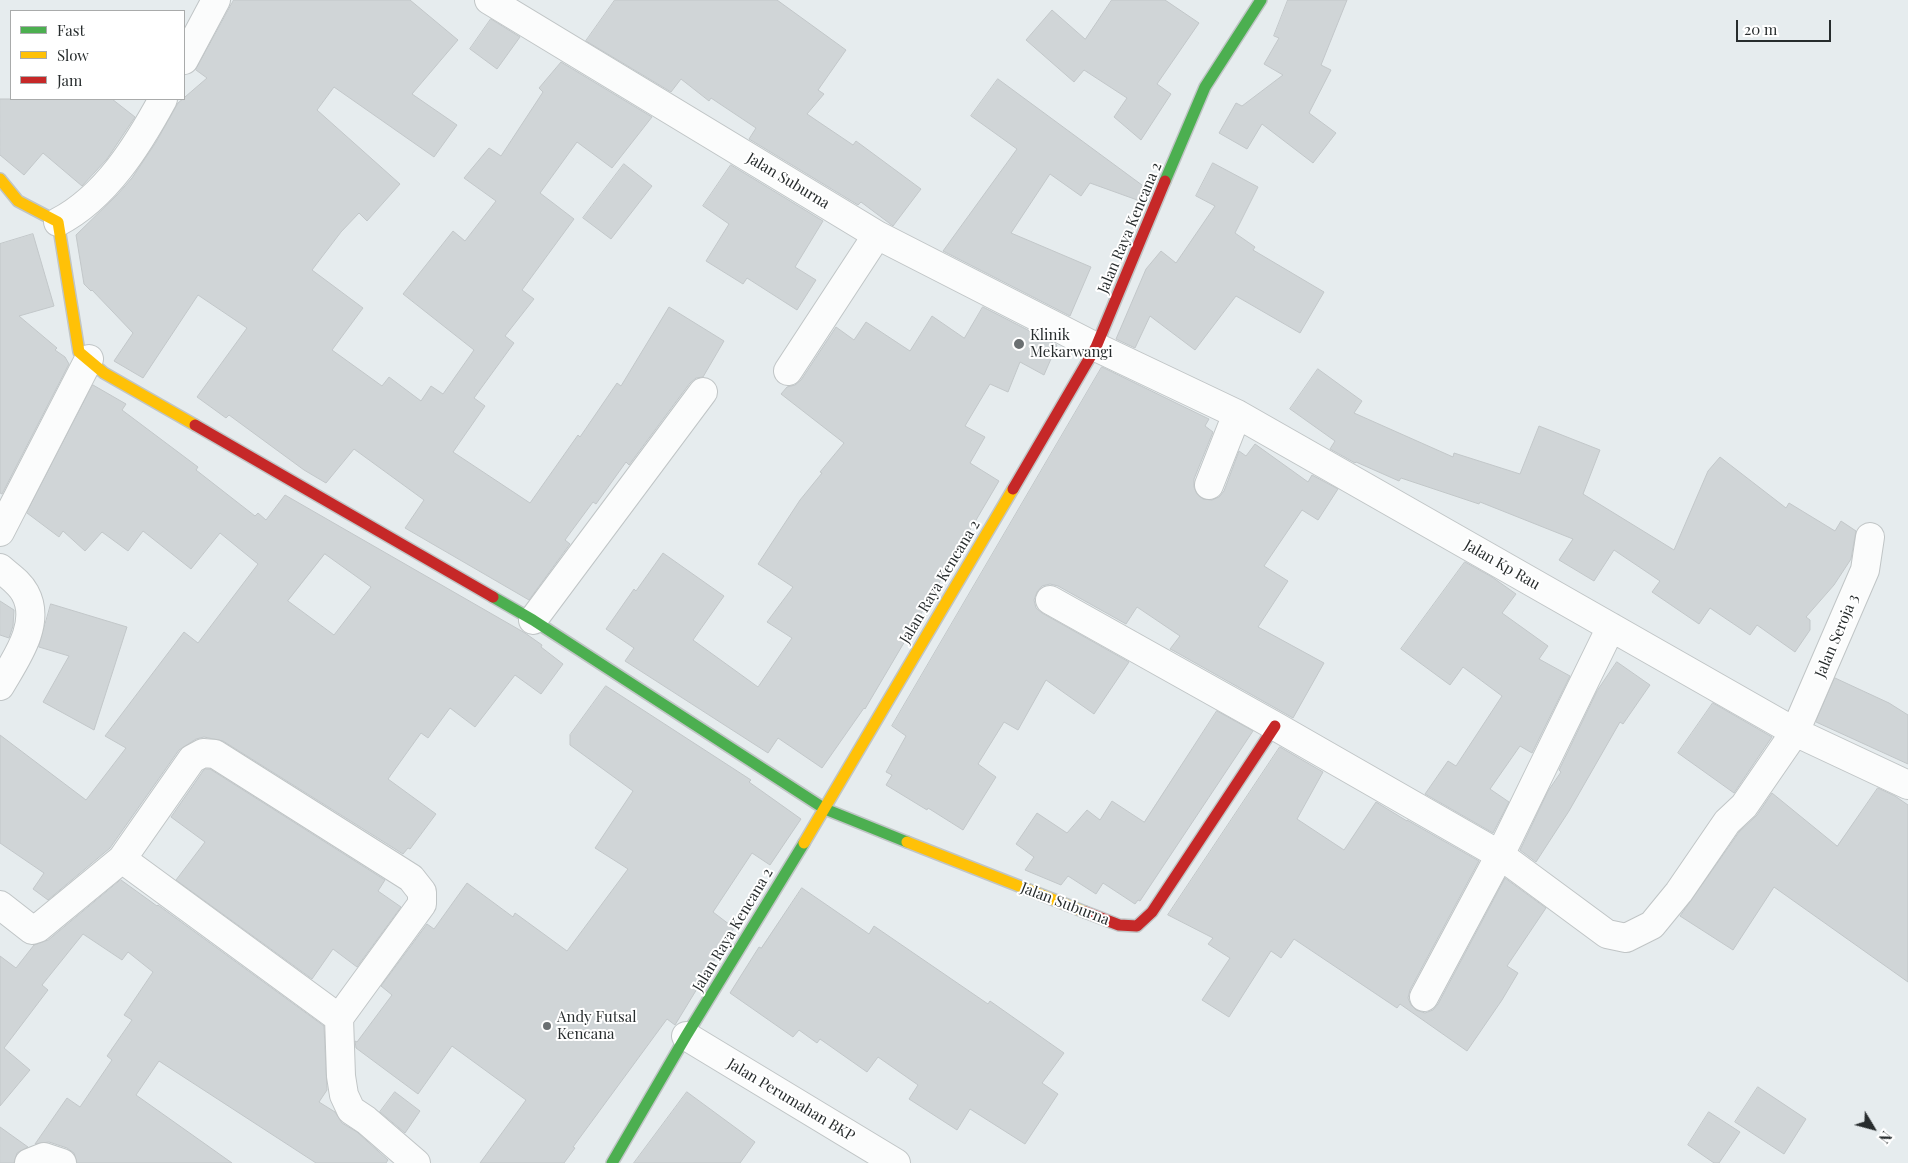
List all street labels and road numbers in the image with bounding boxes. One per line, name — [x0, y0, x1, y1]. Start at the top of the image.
street label: Jalan Suburna — [743, 149, 833, 213]
street label: Jalan Raya Kencana 2 — [1094, 160, 1166, 296]
street label: Jalan Raya Kencana 2 — [896, 517, 984, 647]
street label: Jalan Kp Rau — [1461, 536, 1543, 594]
street label: Jalan Seroja 3 — [1811, 592, 1863, 680]
street label: Jalan Raya Kencana 2 — [689, 865, 777, 995]
street label: Jalan Suburna — [1018, 879, 1112, 929]
street label: Jalan Perumahan BKP — [724, 1055, 858, 1145]

